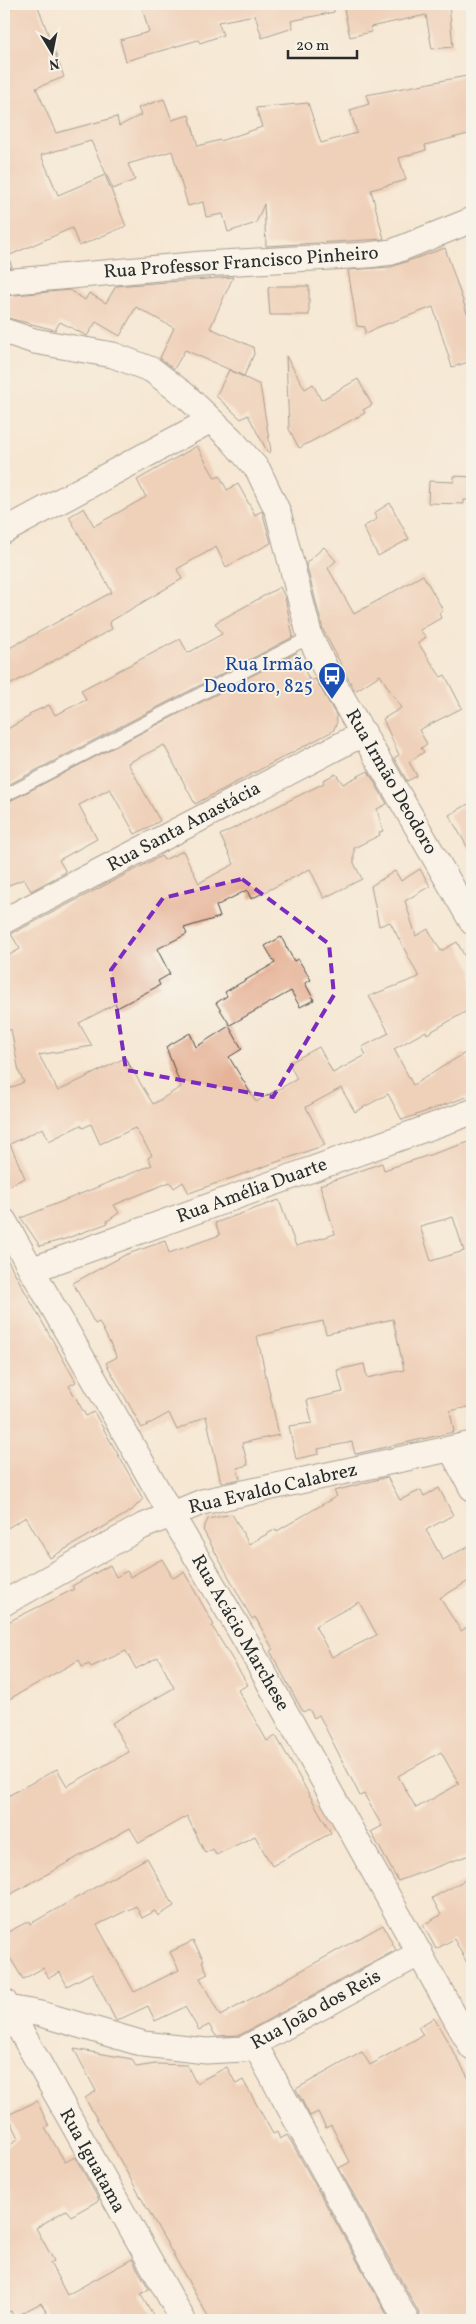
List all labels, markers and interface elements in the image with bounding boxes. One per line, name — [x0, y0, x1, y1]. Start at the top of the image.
north arrow — [28, 28, 78, 78]
scale bar — [288, 28, 357, 60]
text: 20 m — [296, 36, 329, 57]
text: N — [47, 53, 61, 74]
street label: Rua Professor Francisco Pinheiro — [103, 240, 379, 286]
place label: Rua Irmão Deodoro, 825 — [204, 652, 313, 700]
bus stop icon: Rua Irmão Deodoro, 825 — [317, 661, 347, 700]
street label: Rua Irmão Deodoro — [339, 705, 443, 859]
street label: Rua Santa Anastácia — [103, 776, 265, 878]
street label: Rua Amélia Duarte — [173, 1152, 331, 1230]
street label: Rua Evaldo Calabrez — [186, 1457, 360, 1521]
street label: Rua Acácio Marchese — [185, 1550, 295, 1716]
street label: Rua João dos Reis — [246, 1963, 386, 2057]
street label: Rua Iguatama — [53, 2104, 131, 2218]

